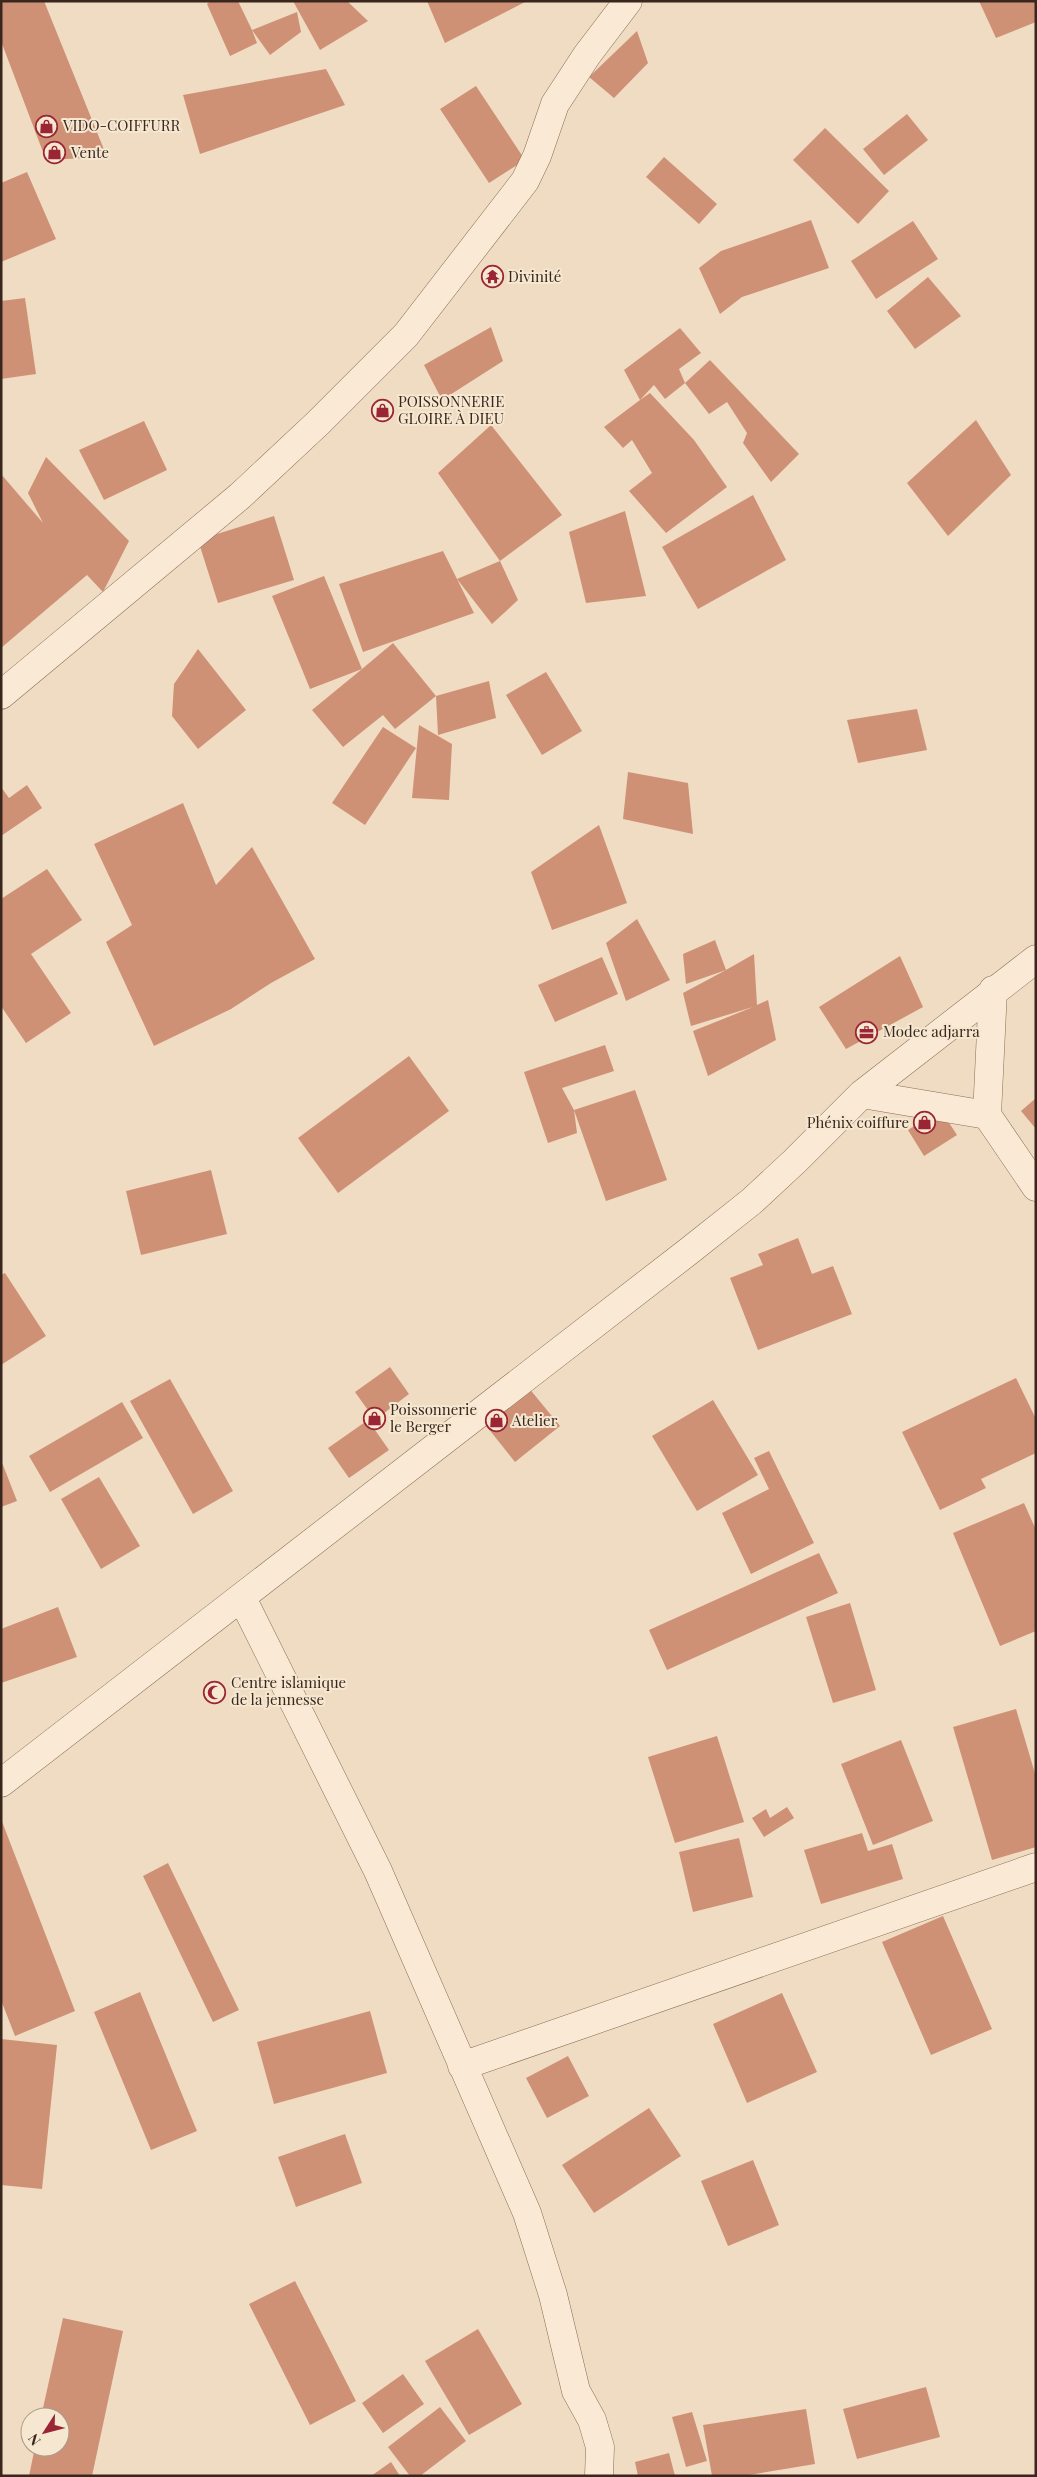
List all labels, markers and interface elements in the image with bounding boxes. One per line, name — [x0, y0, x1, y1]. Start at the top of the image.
shop icon: VIDO-COIFFURR — [35, 114, 59, 138]
place label: VIDO-COIFFURR — [62, 115, 180, 135]
shop icon: Vente — [43, 141, 67, 165]
place label: Vente — [70, 142, 109, 162]
temple icon: Divinité — [480, 265, 504, 289]
place label: Divinité — [508, 266, 561, 286]
place label: POISSONNERIE GLOIRE À DIEU — [398, 391, 504, 428]
shop icon: POISSONNERIE GLOIRE À DIEU — [370, 399, 394, 423]
office icon: Modec adjarra — [855, 1020, 879, 1044]
place label: Modec adjarra — [883, 1021, 980, 1041]
shop icon: Phénix coiffure — [913, 1111, 937, 1135]
place label: Phénix coiffure — [807, 1112, 909, 1132]
place label: Poissonnerie le Berger — [390, 1399, 477, 1436]
shop icon: Poissonnerie le Berger — [362, 1407, 386, 1431]
shop icon: Atelier — [484, 1409, 508, 1433]
place label: Atelier — [511, 1410, 558, 1430]
place label: Centre islamique de la jennesse — [231, 1672, 346, 1709]
mosque icon: Centre islamique de la jennesse — [203, 1680, 227, 1704]
north arrow — [20, 2407, 70, 2457]
text: N — [23, 2430, 45, 2450]

